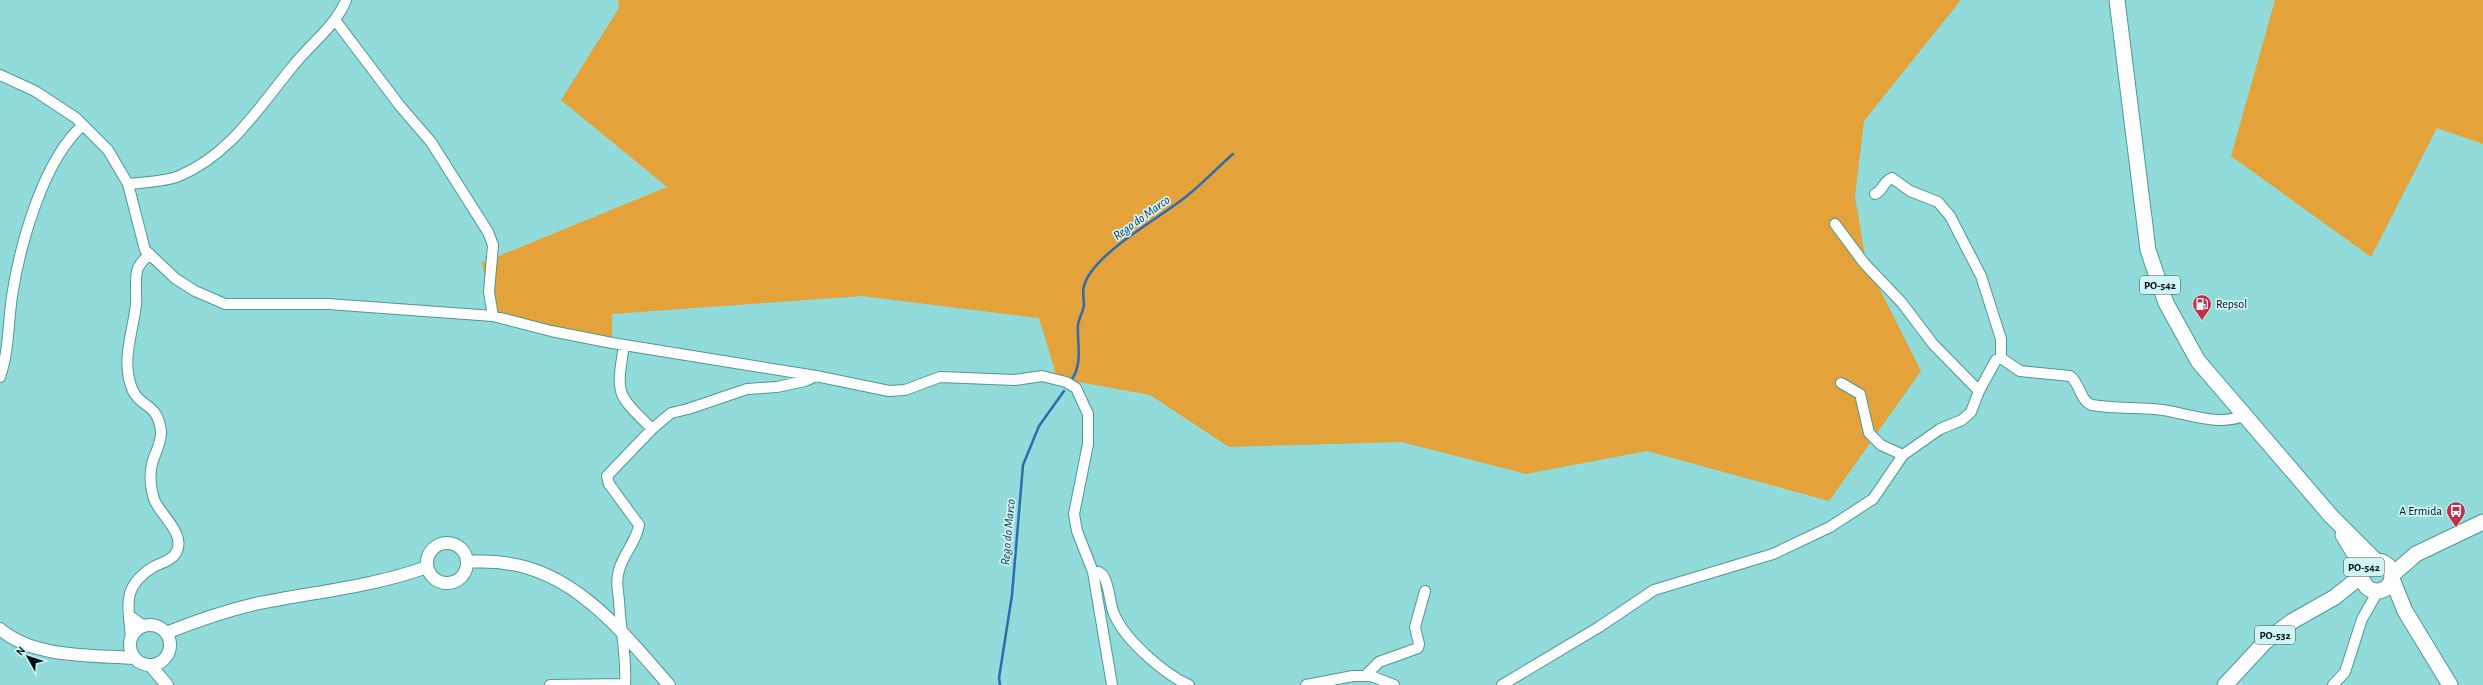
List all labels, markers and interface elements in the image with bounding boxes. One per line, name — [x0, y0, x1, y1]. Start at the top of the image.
water label: Rego do Marco — [1111, 193, 1173, 243]
road number: PO-542 — [2140, 276, 2180, 294]
fuel station icon: Repsol — [2191, 293, 2213, 321]
place label: Repsol — [2216, 298, 2247, 310]
water label: Rego do Marco — [999, 498, 1018, 566]
bus stop icon: A Ermida — [2445, 500, 2467, 528]
place label: A Ermida — [2399, 505, 2442, 517]
road number: PO-542 — [2344, 558, 2384, 576]
road number: PO-532 — [2255, 626, 2295, 644]
north arrow — [8, 637, 48, 677]
text: N — [14, 645, 27, 657]

